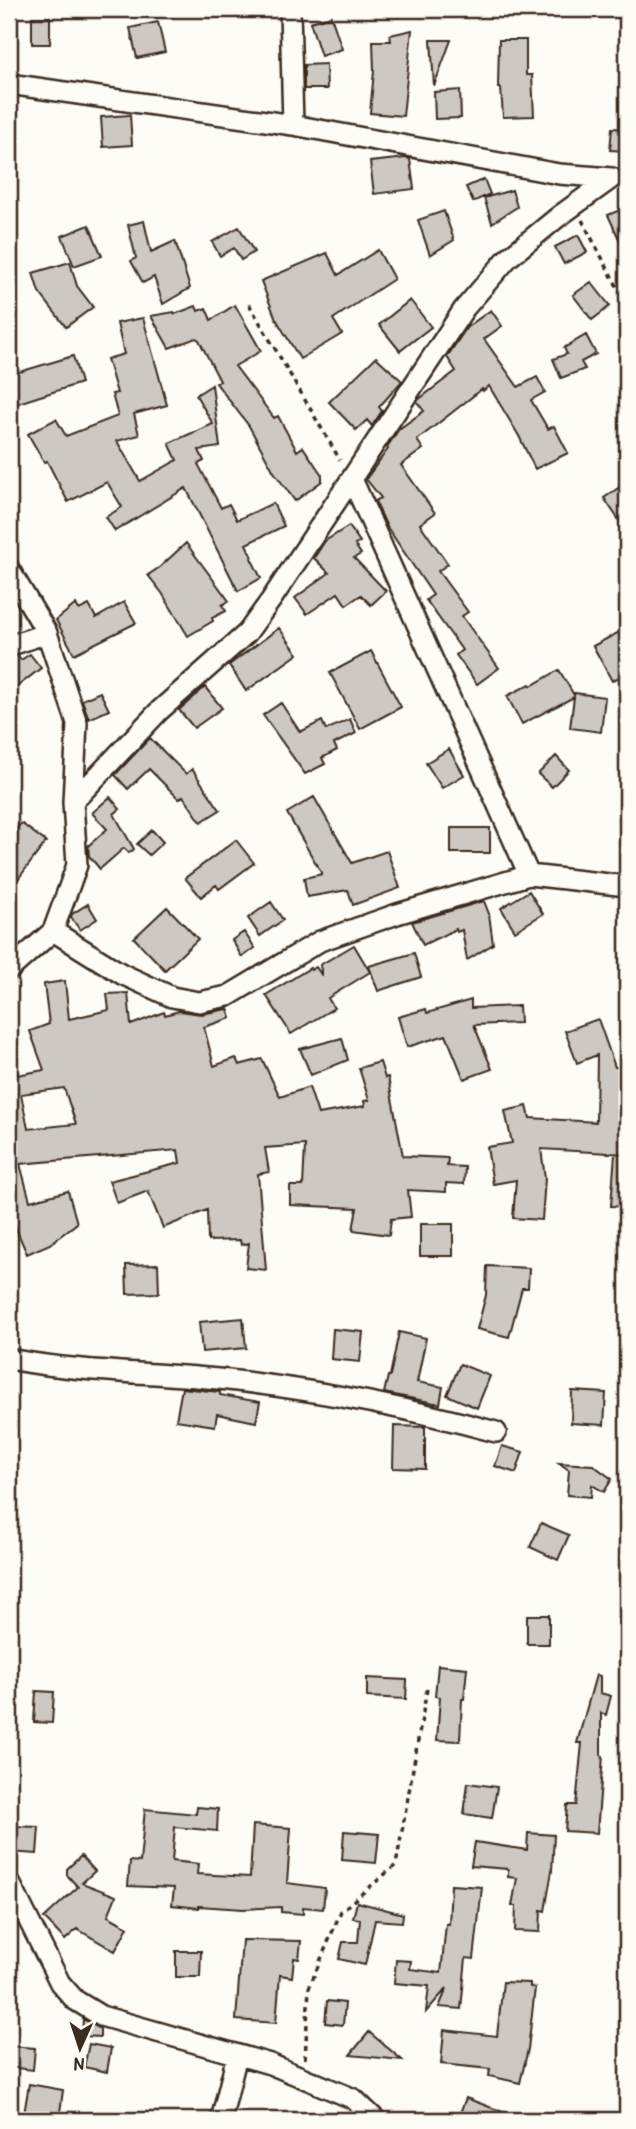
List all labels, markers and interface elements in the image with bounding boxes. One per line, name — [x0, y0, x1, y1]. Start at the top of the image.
north arrow — [46, 2014, 116, 2084]
text: N — [73, 2052, 85, 2078]

